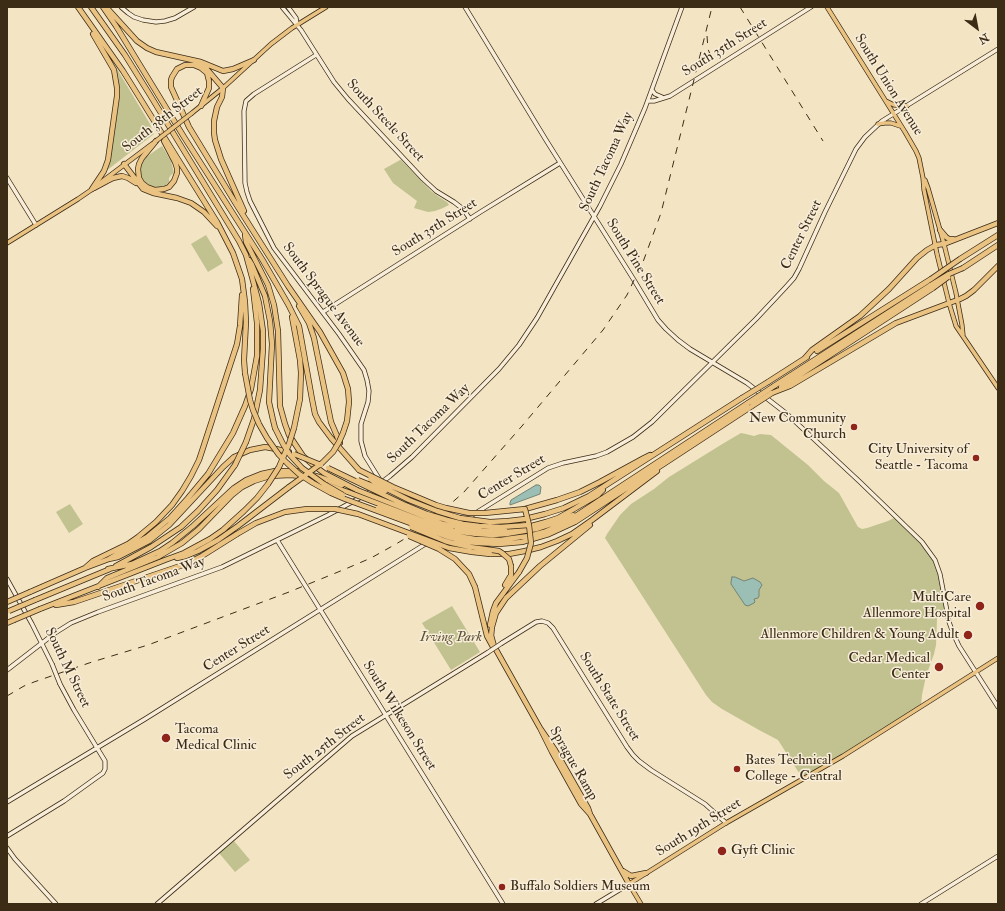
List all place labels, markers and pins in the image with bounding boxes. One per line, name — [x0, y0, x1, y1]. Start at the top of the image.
place label: New Community Church — [749, 411, 846, 444]
marker: New Community Church — [849, 422, 859, 432]
place label: City University of Seattle - Tacoma — [868, 442, 968, 474]
marker: City University of Seattle - Tacoma — [971, 453, 981, 463]
place label: MultiCare Allenmore Hospital — [863, 590, 971, 622]
marker: MultiCare Allenmore Hospital — [974, 600, 986, 612]
place label: Allenmore Children & Young Adult — [760, 627, 959, 643]
marker: Allenmore Children & Young Adult — [962, 629, 974, 641]
place label: Cedar Medical Center — [848, 651, 930, 684]
marker: Cedar Medical Center — [933, 661, 945, 673]
place label: Tacoma Medical Clinic — [175, 722, 257, 754]
marker: Tacoma Medical Clinic — [160, 732, 172, 744]
place label: Bates Technical College - Central — [745, 753, 842, 786]
marker: Bates Technical College - Central — [732, 764, 742, 774]
place label: Gyft Clinic — [731, 843, 795, 859]
marker: Gyft Clinic — [716, 845, 728, 857]
place label: Buffalo Soldiers Museum — [510, 879, 650, 895]
marker: Buffalo Soldiers Museum — [497, 882, 507, 892]

